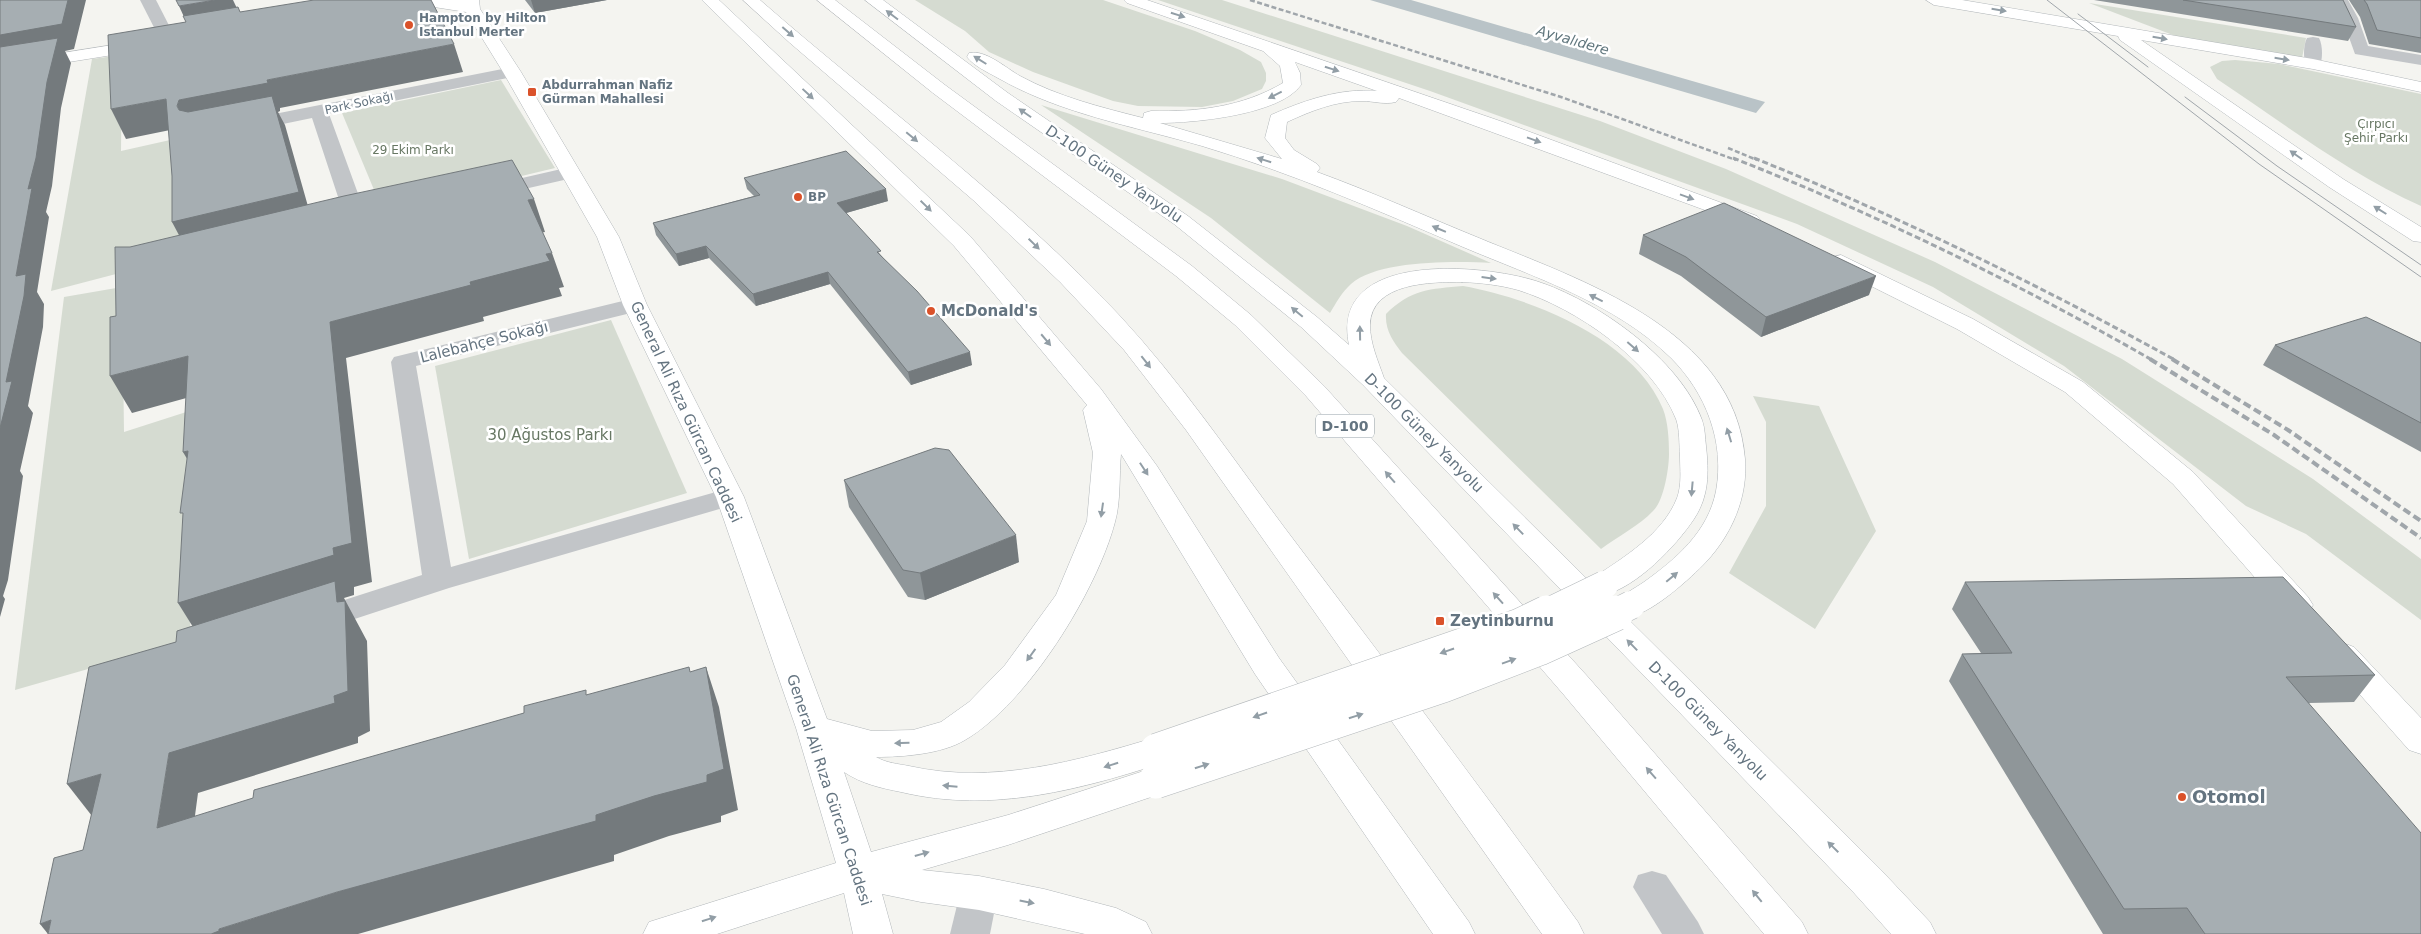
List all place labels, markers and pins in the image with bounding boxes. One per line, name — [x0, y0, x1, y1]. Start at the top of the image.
place label: Hampton by Hilton Istanbul Merter — [419, 11, 546, 39]
marker: Hampton by Hilton Istanbul Merter — [403, 19, 415, 31]
place label: Abdurrahman Nafiz Gürman Mahallesi — [542, 78, 673, 106]
marker: Abdurrahman Nafiz Gürman Mahallesi — [526, 86, 538, 98]
place label: BP — [808, 190, 826, 204]
marker: BP — [792, 191, 804, 203]
place label: McDonald's — [941, 302, 1038, 320]
marker: McDonald's — [925, 305, 937, 317]
place label: Zeytinburnu — [1450, 612, 1554, 630]
marker: Zeytinburnu — [1434, 615, 1446, 627]
place label: Otomol — [2192, 786, 2266, 807]
marker: Otomol — [2176, 791, 2188, 803]

